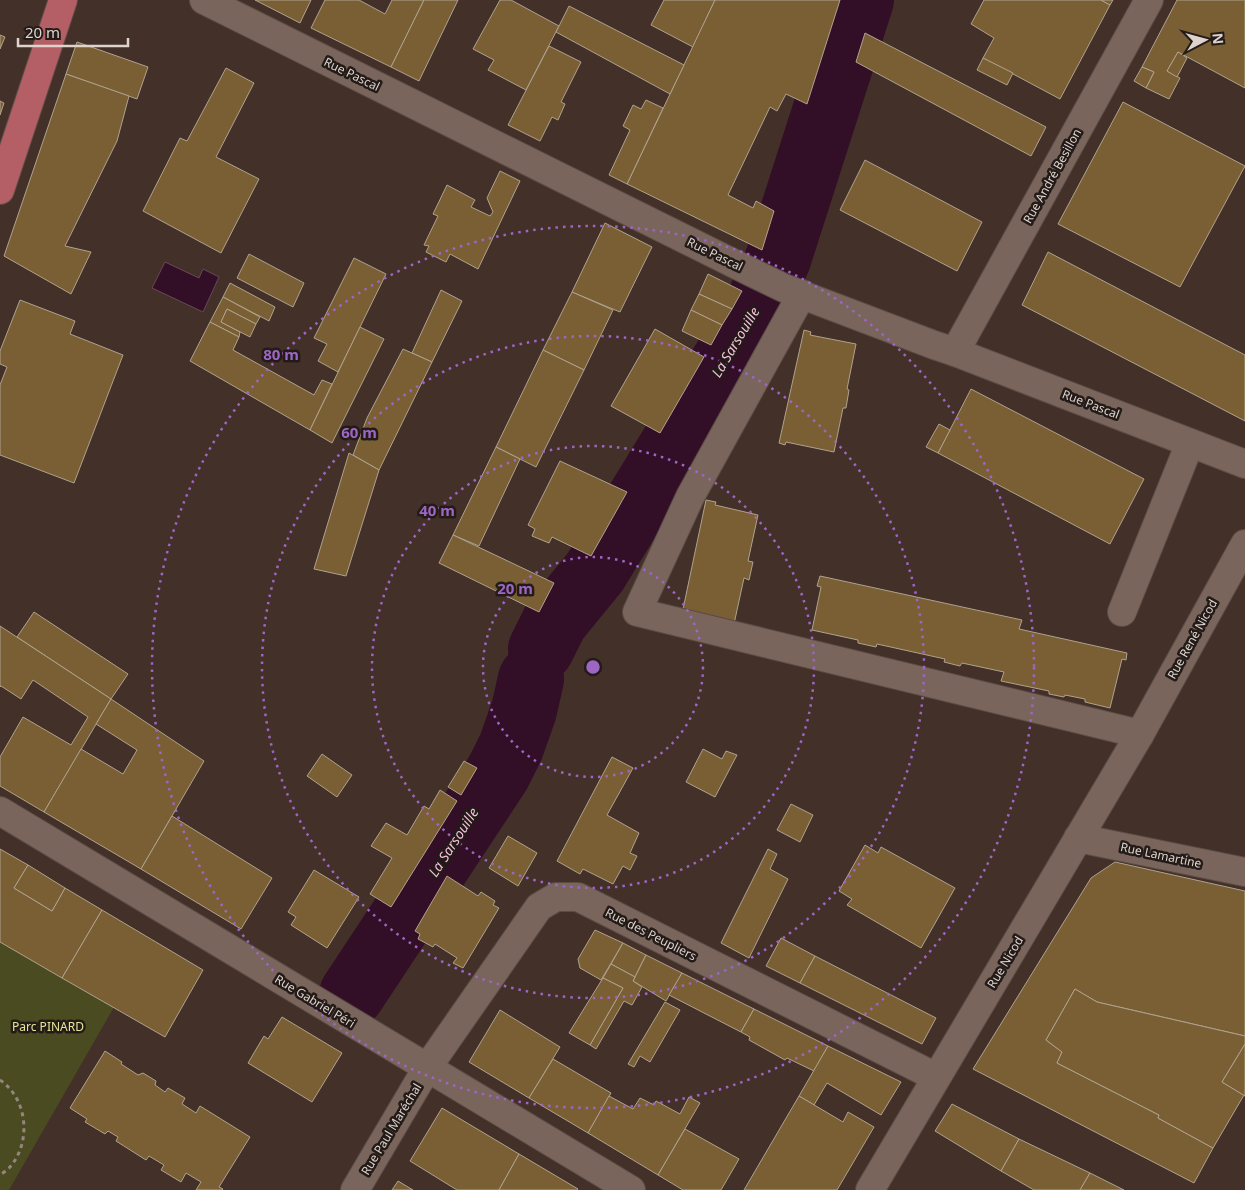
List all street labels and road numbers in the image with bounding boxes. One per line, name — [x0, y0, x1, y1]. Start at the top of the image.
street label: Rue Pascal — [321, 53, 383, 95]
street label: Rue André Besillon — [1019, 125, 1085, 227]
street label: Rue Pascal — [684, 233, 746, 275]
street label: Rue Pascal — [1060, 385, 1122, 423]
street label: Rue René Nicod — [1163, 596, 1221, 682]
street label: Rue Lamartine — [1119, 838, 1203, 872]
street label: Rue des Peupliers — [602, 904, 700, 964]
street label: Rue Nicod — [983, 933, 1027, 991]
street label: Rue Gabriel Péri — [272, 970, 358, 1032]
street label: Rue Paul Maréchal — [357, 1080, 425, 1178]

